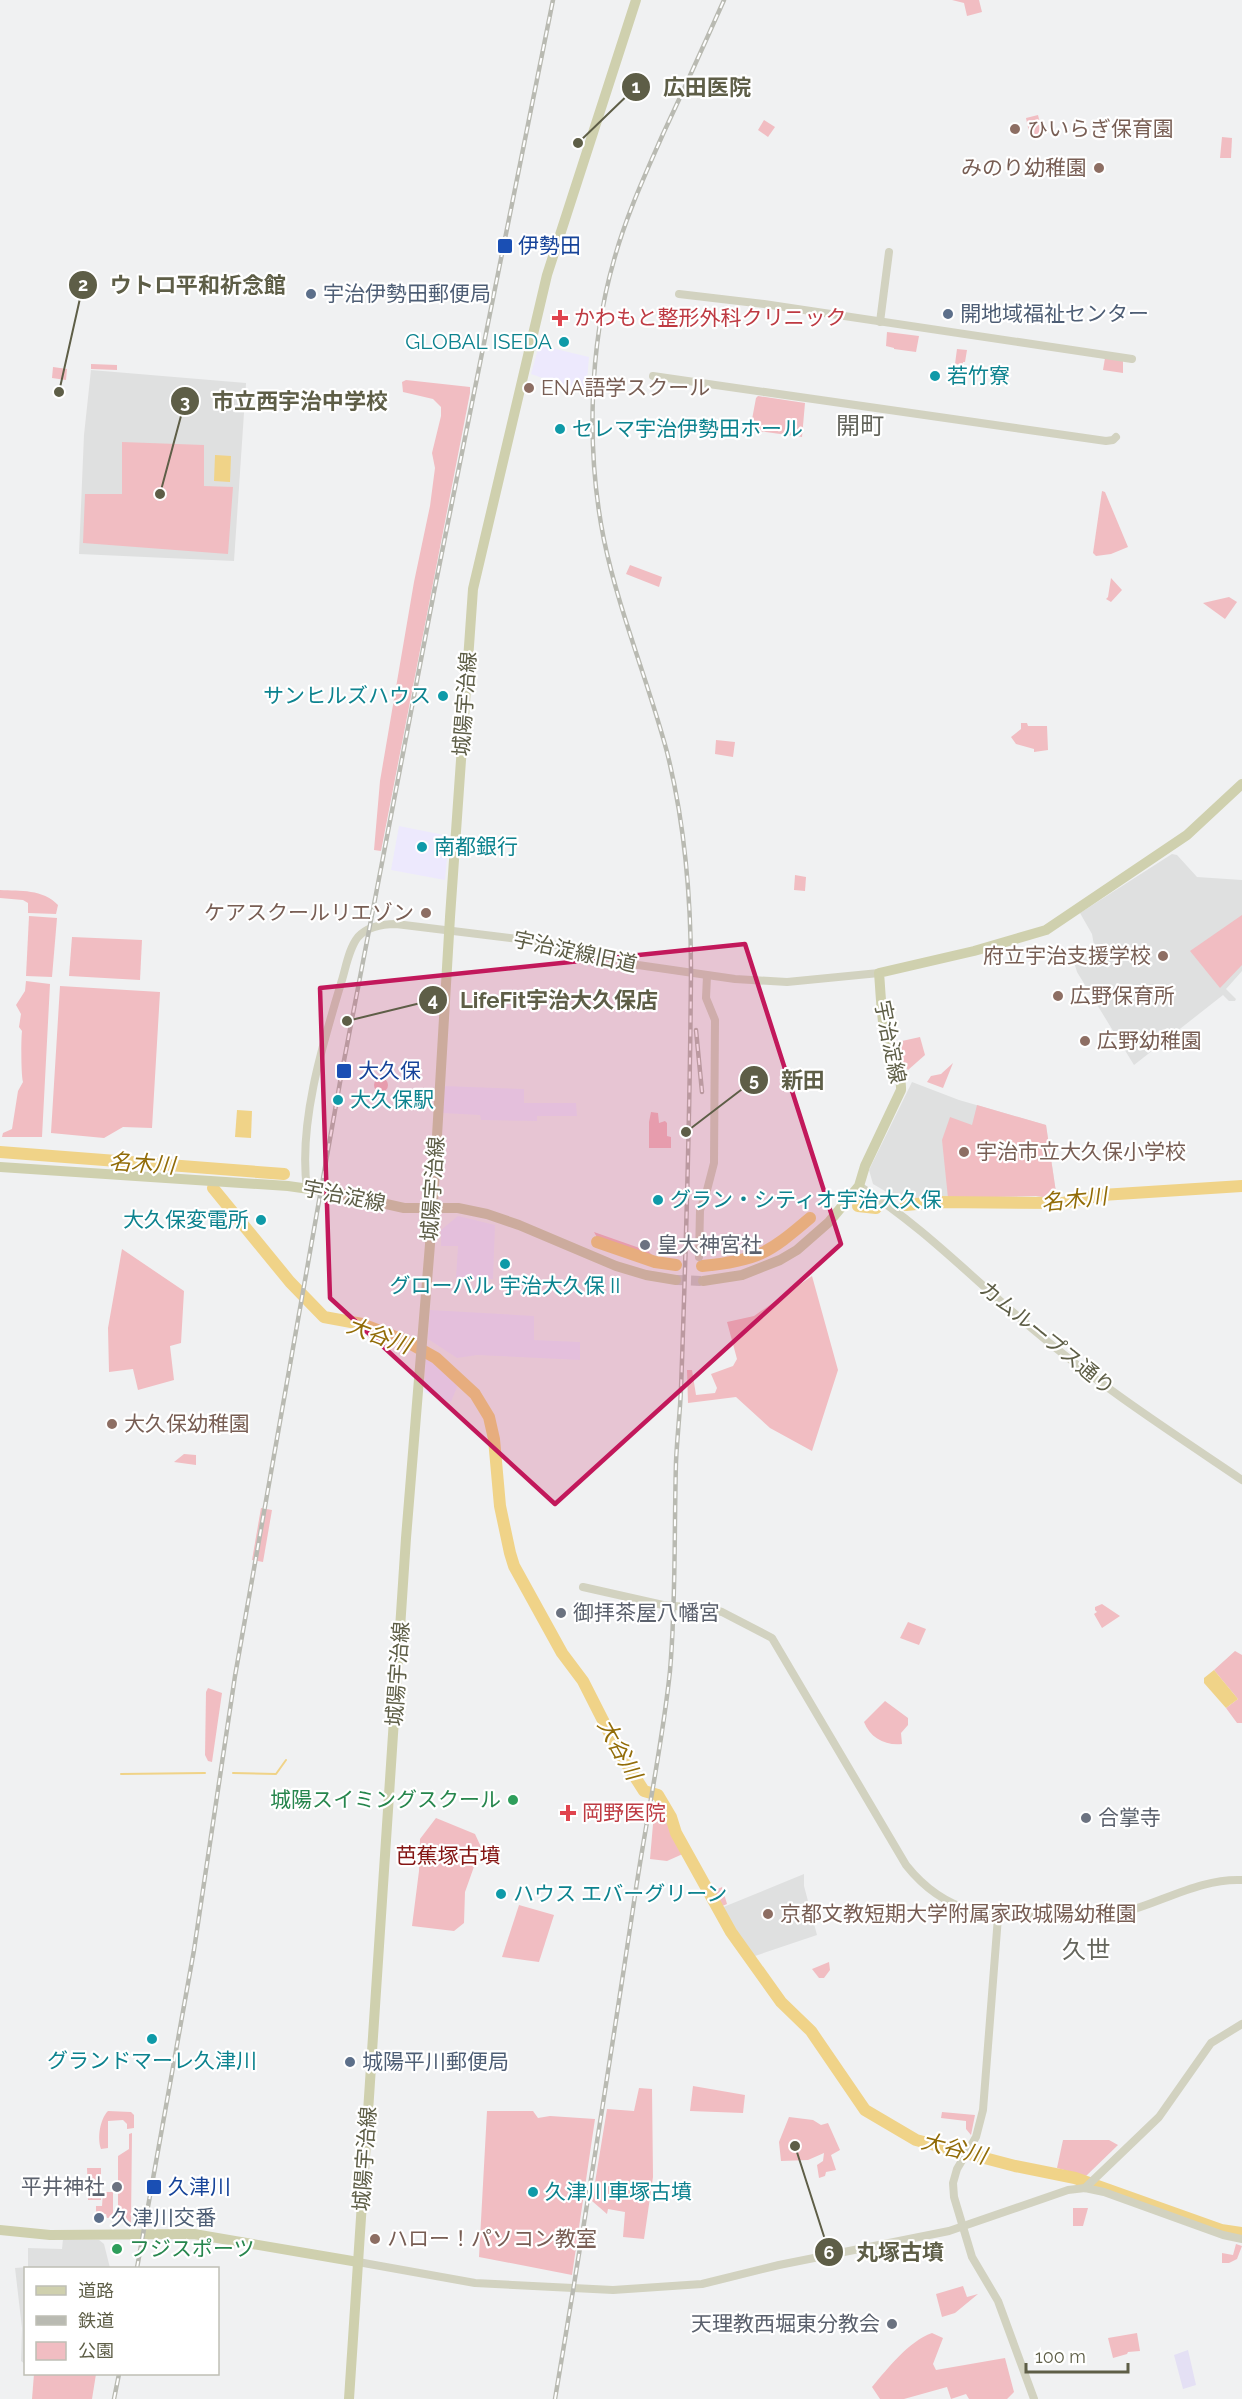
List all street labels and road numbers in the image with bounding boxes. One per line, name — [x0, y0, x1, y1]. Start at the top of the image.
street label: 城陽宇治線 — [448, 651, 481, 757]
street label: 宇治淀線旧道 — [511, 926, 639, 977]
street label: 宇治淀線 — [870, 998, 911, 1086]
street label: 城陽宇治線 — [416, 1136, 449, 1242]
street label: 宇治淀線 — [300, 1175, 388, 1216]
street label: カムループス通り — [975, 1275, 1120, 1400]
street label: 城陽宇治線 — [381, 1621, 414, 1727]
street label: 城陽宇治線 — [348, 2106, 381, 2212]

